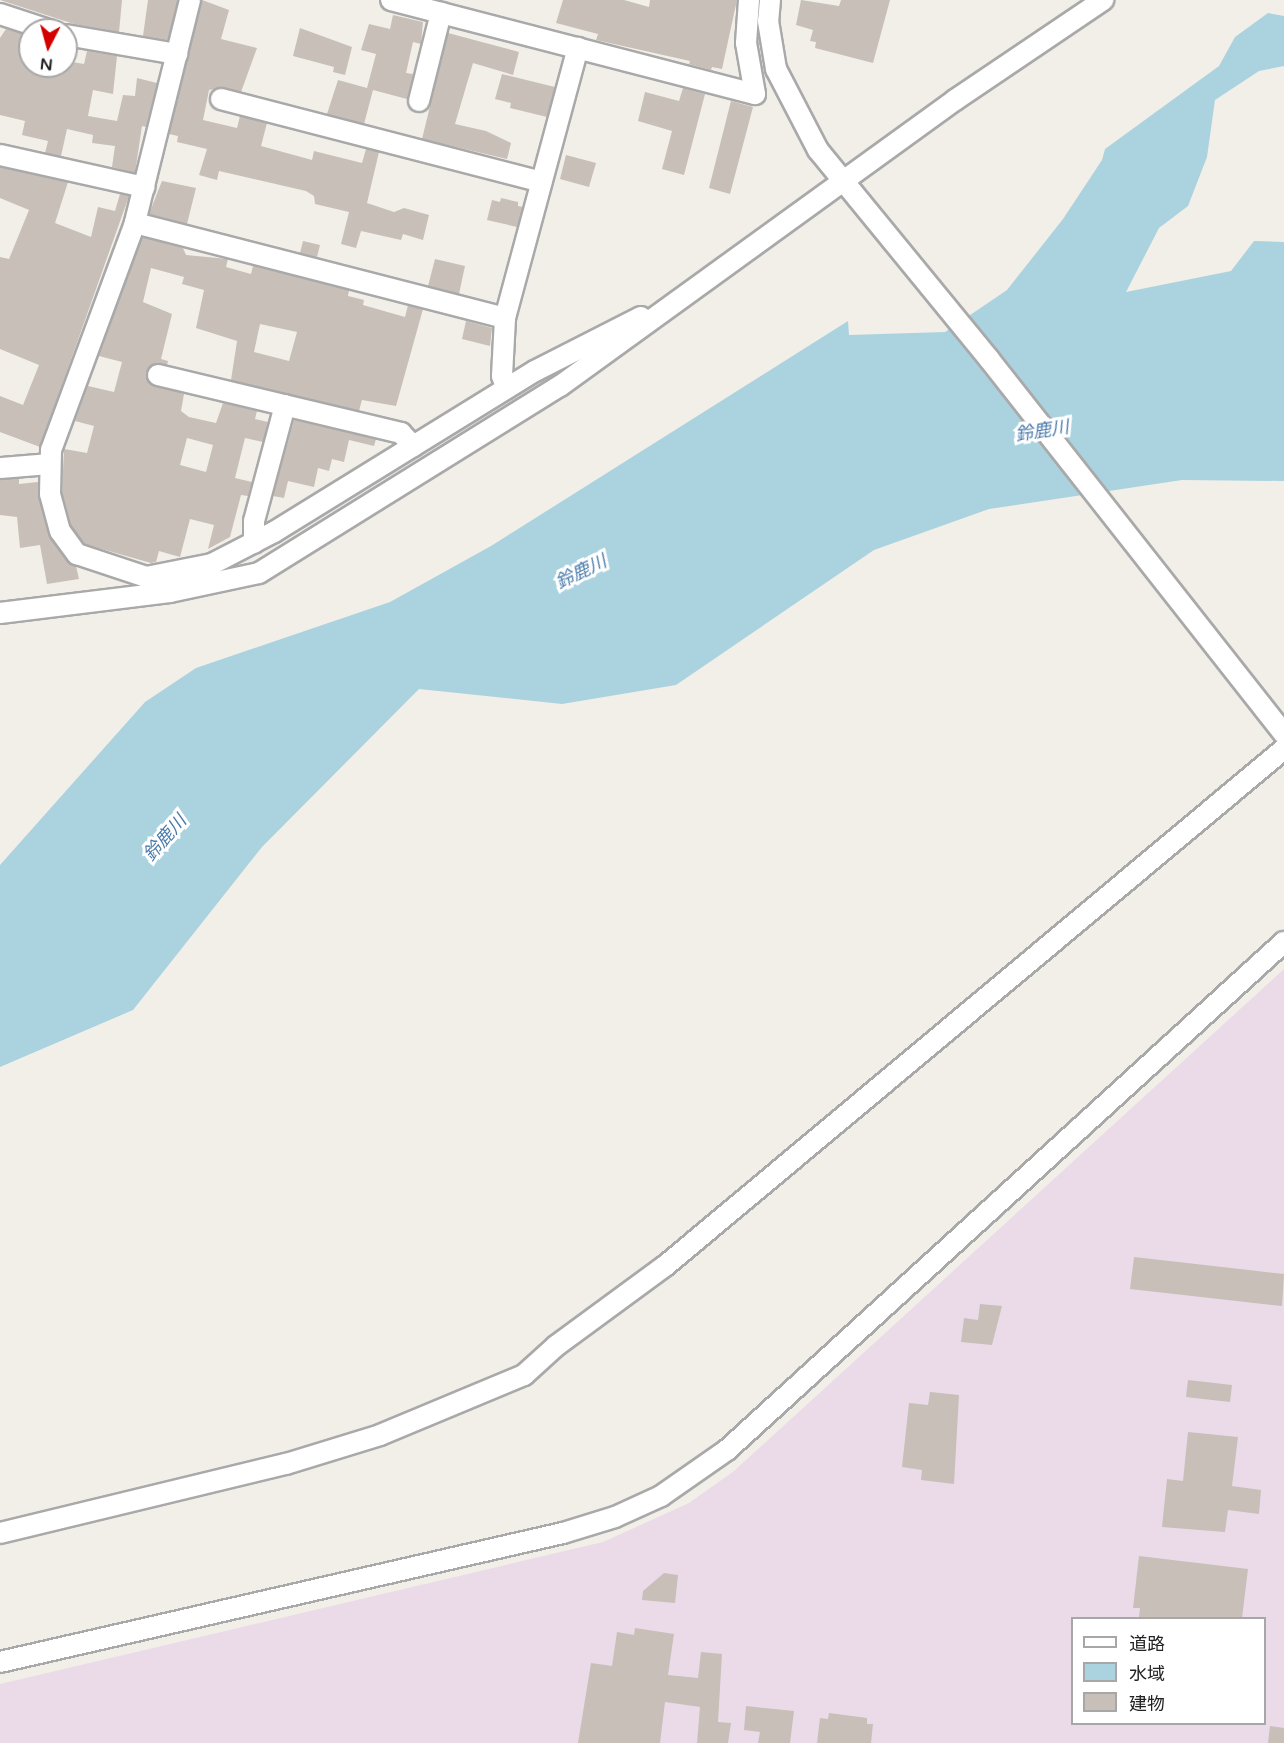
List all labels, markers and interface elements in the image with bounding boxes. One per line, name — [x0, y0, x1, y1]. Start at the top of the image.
north arrow — [18, 18, 78, 78]
text: N — [39, 53, 54, 75]
water label: 鈴鹿川 — [1014, 416, 1070, 446]
water label: 鈴鹿川 — [552, 550, 610, 594]
water label: 鈴鹿川 — [139, 811, 191, 865]
legend — [1071, 1617, 1266, 1725]
text: 道路 — [1129, 1633, 1165, 1655]
text: 水域 — [1129, 1663, 1165, 1685]
text: 建物 — [1129, 1693, 1165, 1715]

